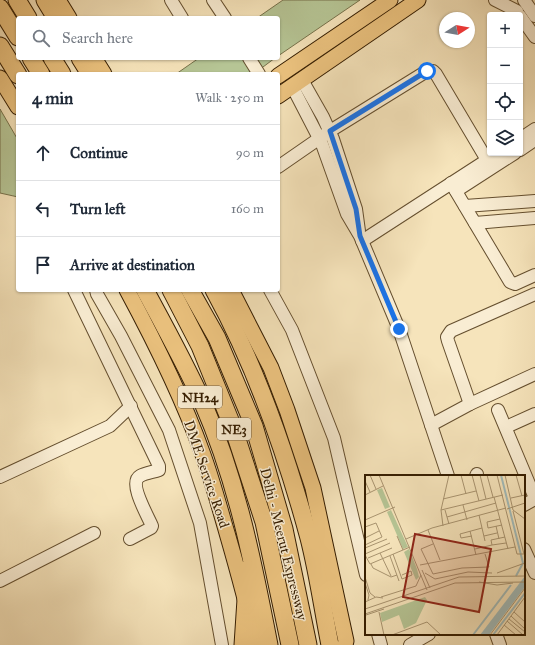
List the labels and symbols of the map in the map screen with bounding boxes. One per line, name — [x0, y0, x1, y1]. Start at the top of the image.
north arrow — [439, 12, 475, 48]
route start — [418, 62, 436, 80]
route end — [390, 320, 408, 338]
road number: NH24 — [178, 386, 222, 408]
street label: DME Service Road — [180, 418, 233, 530]
road number: NE3 — [217, 418, 251, 440]
street label: Delhi - Meerut Expressway — [256, 466, 311, 623]
inset map — [365, 475, 525, 635]

